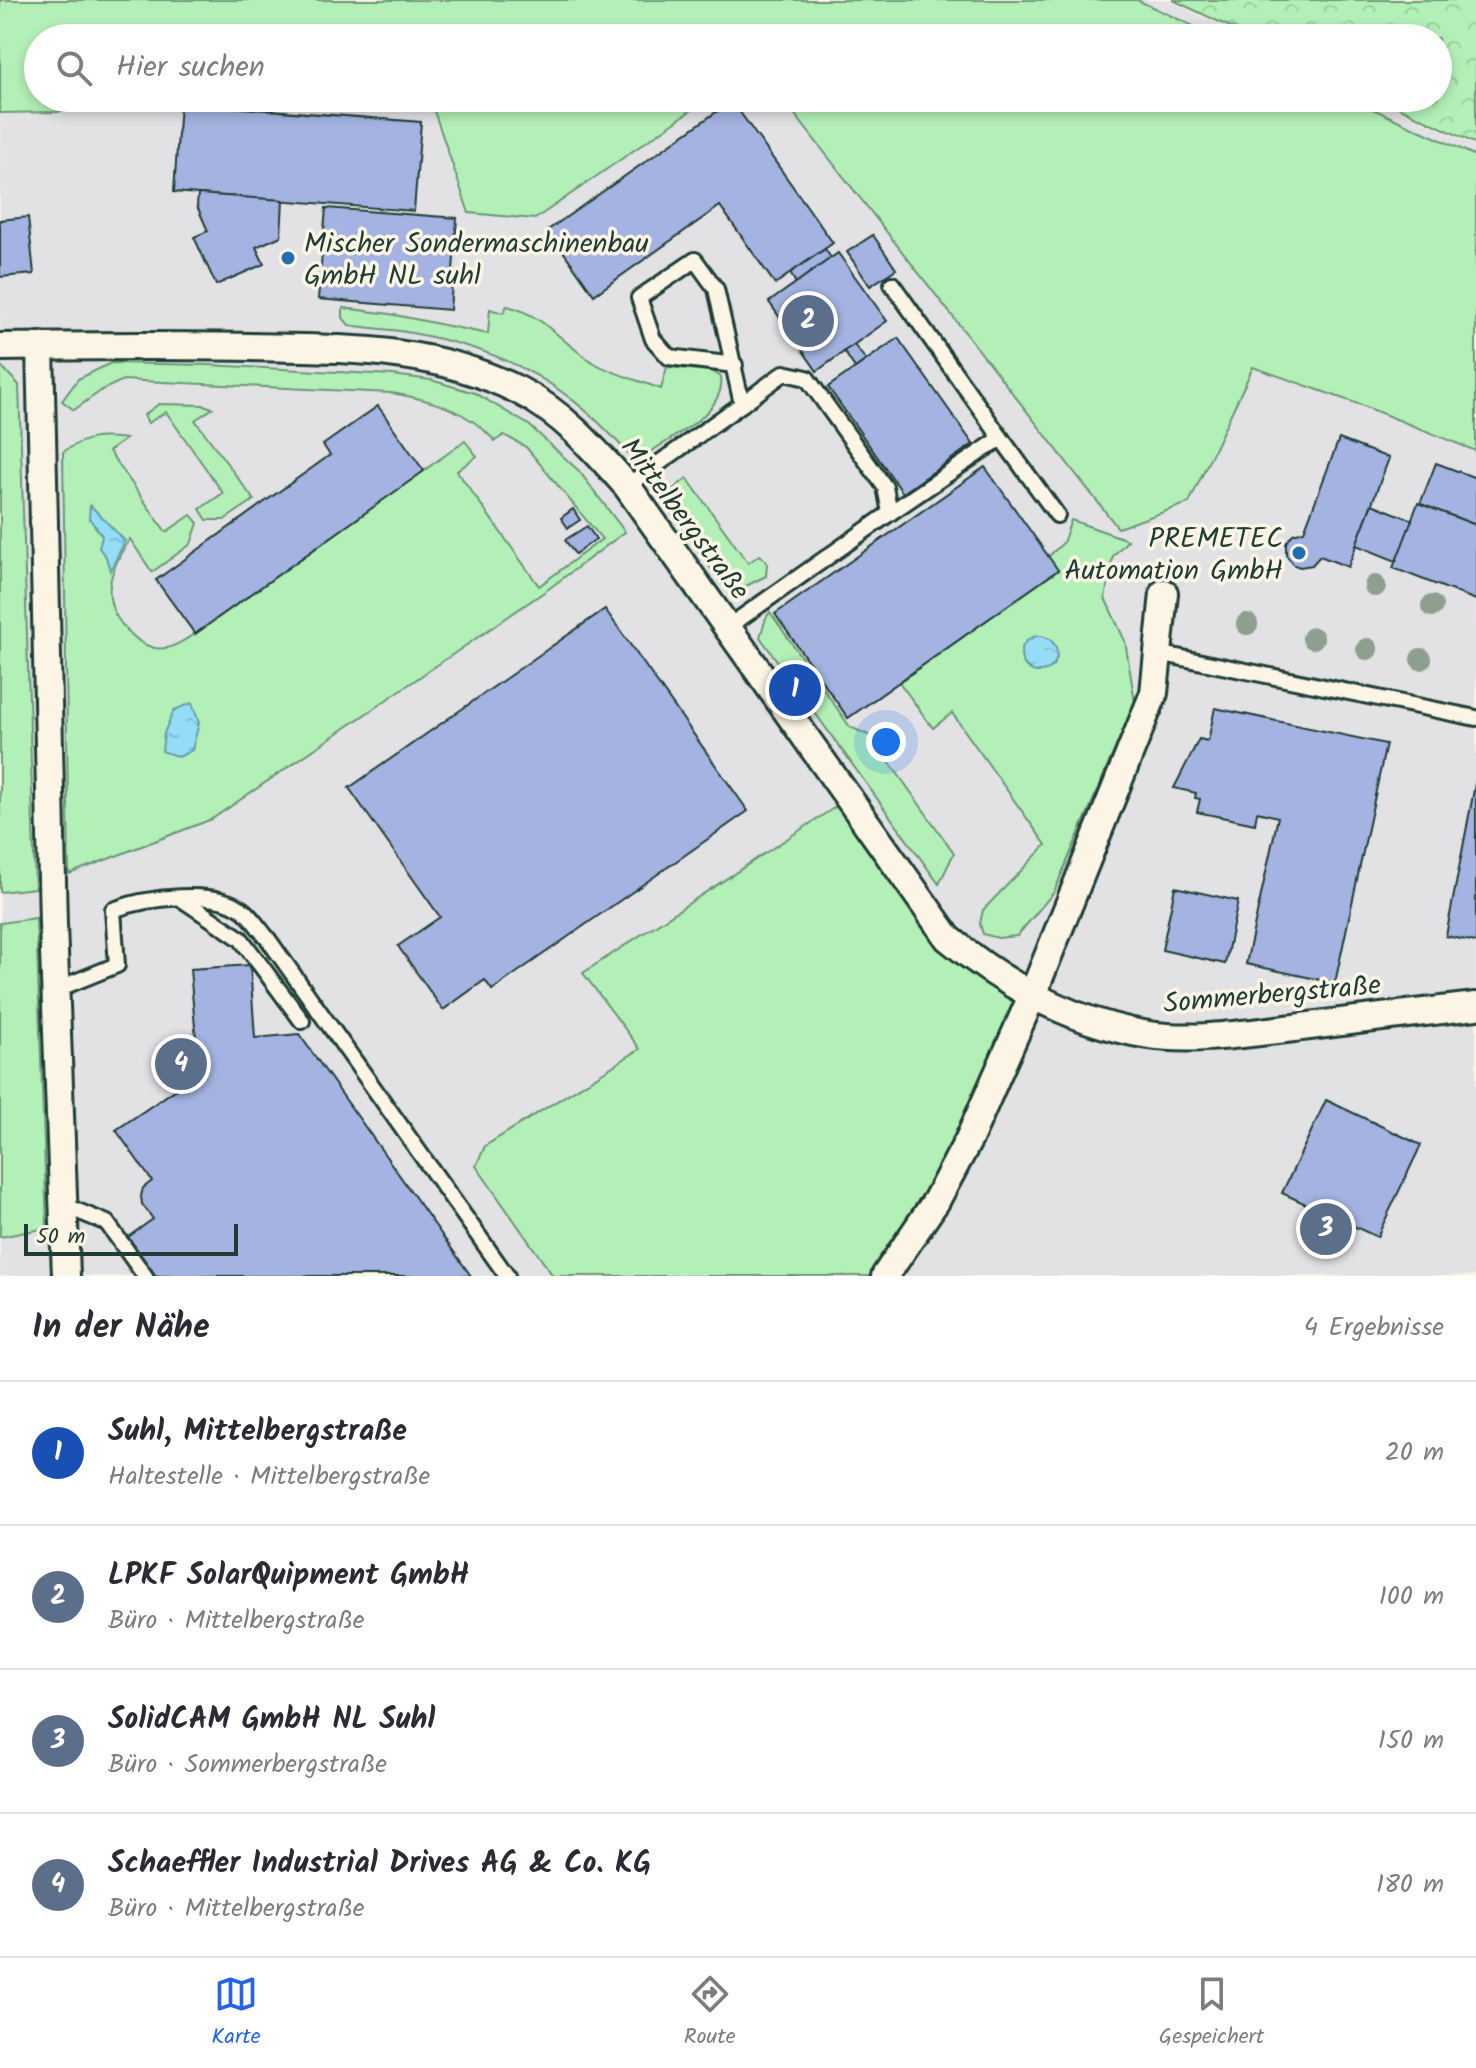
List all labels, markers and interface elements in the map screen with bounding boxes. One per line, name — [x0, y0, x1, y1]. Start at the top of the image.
search box — [24, 24, 1452, 112]
text: Hier suchen — [116, 44, 265, 92]
icon: search — [52, 46, 96, 90]
place label: Mischer Sondermaschinenbau GmbH NL suhl — [304, 222, 649, 299]
marker: Mischer Sondermaschinenbau GmbH NL suhl — [279, 249, 297, 267]
pin: 2 — [782, 291, 834, 351]
street label: Mittelbergstraße — [608, 429, 761, 611]
place label: PREMETEC Automation GmbH — [1064, 517, 1283, 594]
marker: PREMETEC Automation GmbH — [1290, 544, 1308, 562]
pin: 1 — [769, 660, 821, 720]
your location — [866, 722, 906, 762]
street label: Sommerbergstraße — [1162, 964, 1383, 1027]
pin: 4 — [155, 1034, 207, 1094]
pin: 3 — [1300, 1199, 1352, 1259]
scale bar — [24, 1220, 238, 1256]
text: 50 m — [36, 1220, 85, 1255]
text: In der Nähe — [32, 1301, 210, 1355]
text: 4 Ergebnisse — [1304, 1307, 1444, 1349]
text: Suhl, Mittelbergstraße — [108, 1408, 407, 1456]
text: 1 — [54, 1432, 62, 1474]
text: 20 m — [1385, 1432, 1444, 1474]
text: Haltestelle · Mittelbergstraße — [108, 1456, 430, 1498]
text: LPKF SolarQuipment GmbH — [108, 1552, 469, 1600]
text: 2 — [50, 1576, 66, 1618]
text: 100 m — [1379, 1576, 1444, 1618]
text: Büro · Mittelbergstraße — [108, 1600, 364, 1642]
text: SolidCAM GmbH NL Suhl — [108, 1696, 435, 1744]
text: 3 — [51, 1720, 65, 1762]
text: 150 m — [1378, 1720, 1444, 1762]
text: Büro · Sommerbergstraße — [108, 1744, 387, 1786]
text: Schaeffler Industrial Drives AG & Co. KG — [108, 1840, 651, 1888]
text: 4 — [51, 1864, 65, 1906]
text: 180 m — [1376, 1864, 1444, 1906]
text: Büro · Mittelbergstraße — [108, 1888, 364, 1930]
tab: Karte — [212, 1972, 261, 2055]
tab: Route — [684, 1972, 736, 2055]
tab: Gespeichert — [1159, 1972, 1264, 2055]

